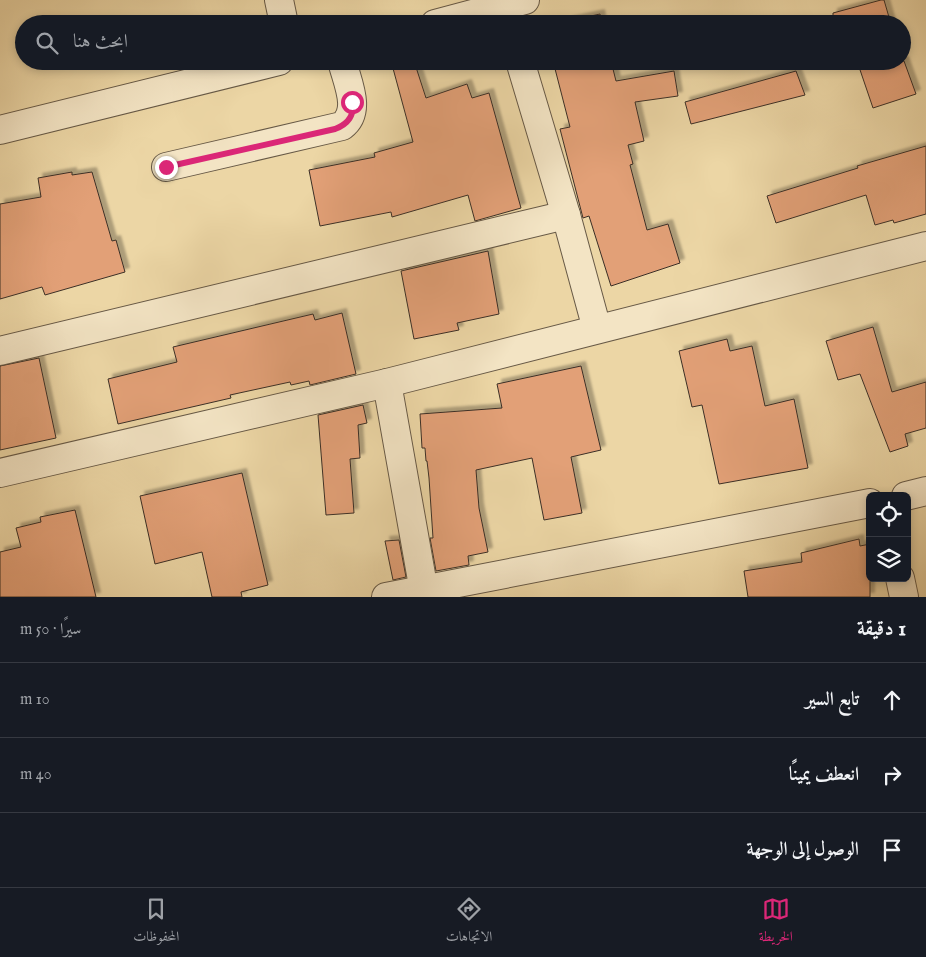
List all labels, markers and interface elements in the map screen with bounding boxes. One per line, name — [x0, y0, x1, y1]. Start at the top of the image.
search box — [15, 15, 911, 70]
icon: search — [33, 29, 61, 57]
text: ابحث هنا — [73, 30, 128, 54]
route start — [341, 91, 364, 114]
route end — [155, 156, 178, 179]
map controls — [866, 492, 911, 582]
button: locate — [866, 492, 911, 537]
button: layers — [866, 537, 911, 582]
text: 1 دقيقة — [857, 616, 906, 643]
text: سيرًا · 50 m — [20, 620, 81, 640]
icon: ahead — [878, 686, 906, 714]
text: تابع السير — [805, 688, 859, 712]
text: 10 m — [20, 690, 50, 710]
icon: right — [878, 761, 906, 789]
text: انعطف يمينًا — [789, 763, 859, 787]
text: 40 m — [20, 765, 52, 785]
icon: arrive — [878, 836, 906, 864]
text: الوصول إلى الوجهة — [747, 838, 859, 862]
tab: المحفوظات — [133, 895, 179, 950]
tab: الاتجاهات — [446, 895, 492, 950]
tab: الخريطة — [759, 895, 793, 950]

